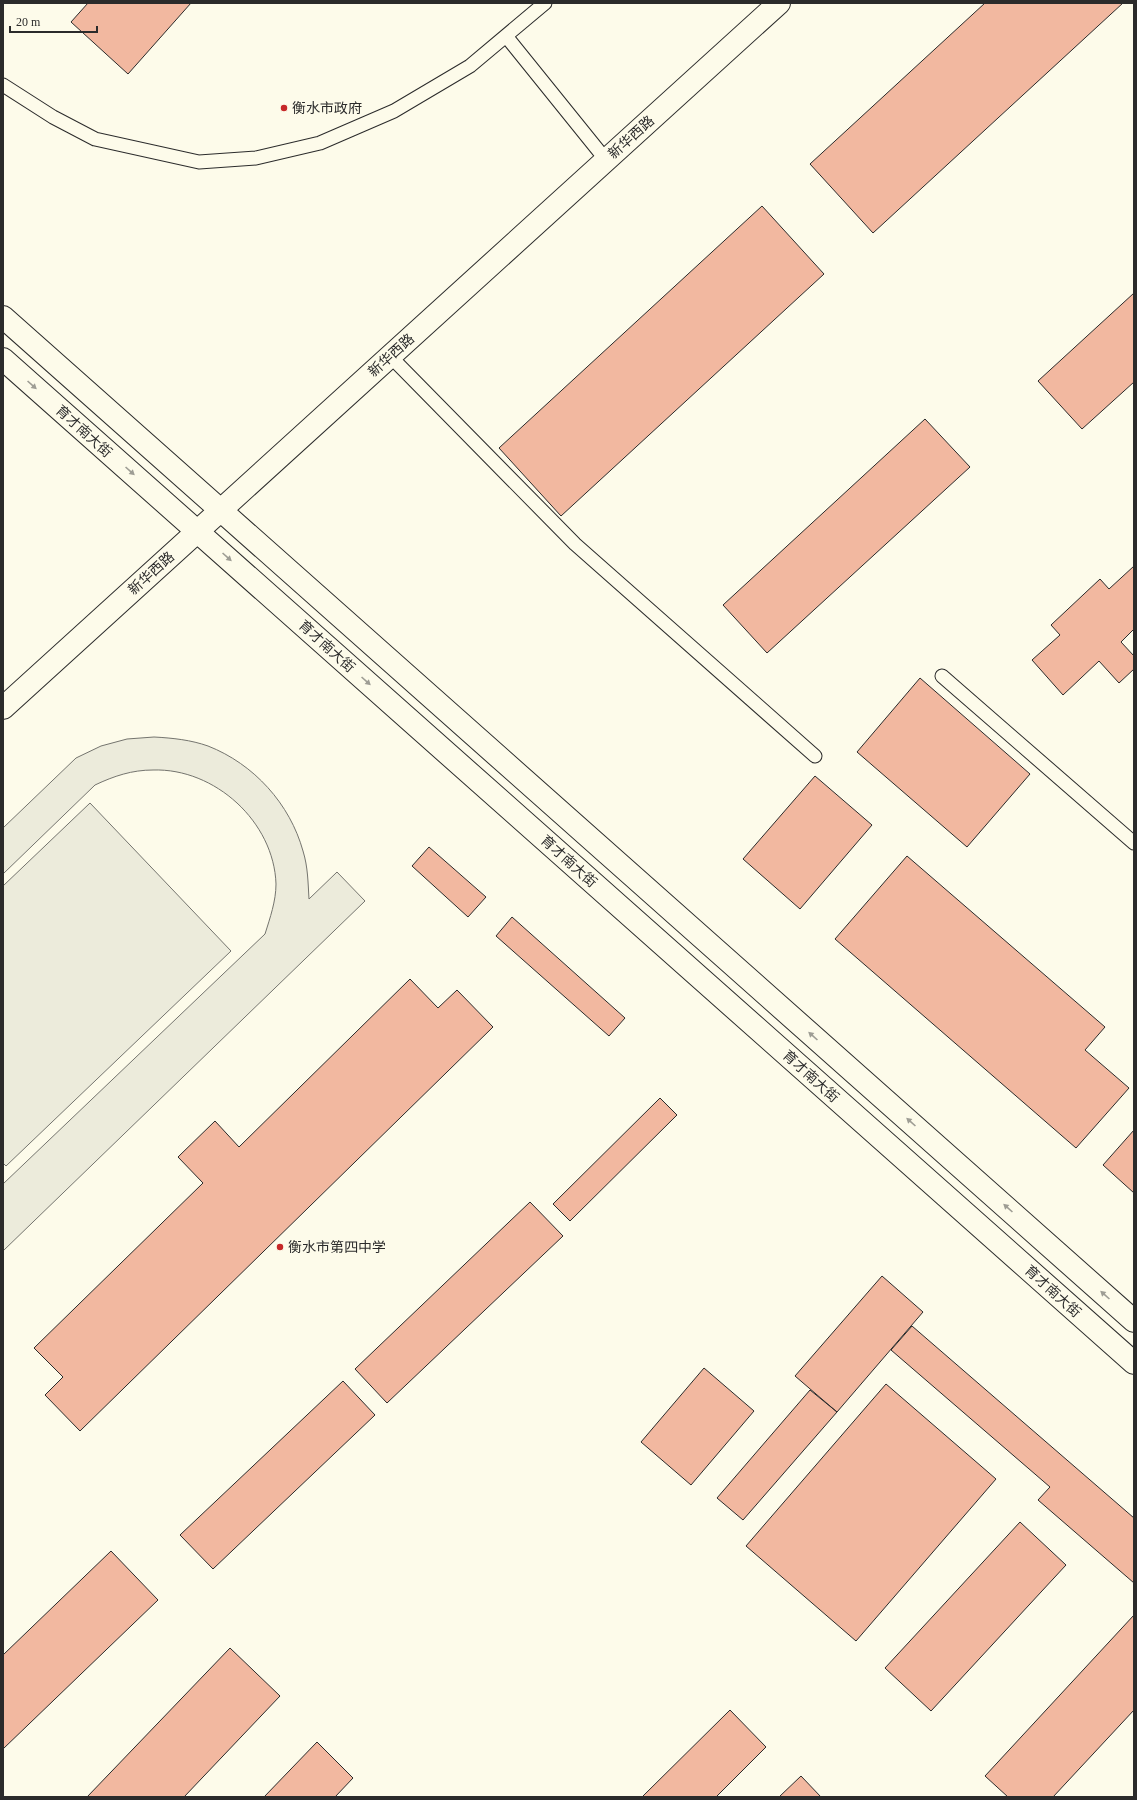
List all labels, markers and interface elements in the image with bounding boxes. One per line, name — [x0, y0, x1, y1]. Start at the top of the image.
scale bar — [10, 8, 97, 34]
text: 20 m — [16, 15, 41, 29]
place label: 衡水市政府 — [292, 101, 362, 116]
marker: 衡水市政府 — [279, 103, 289, 113]
street label: 新华西路 — [605, 112, 657, 162]
street label: 新华西路 — [365, 330, 417, 380]
one-way arrow — [27, 381, 37, 390]
street label: 育才南大街 — [53, 402, 115, 460]
one-way arrow — [124, 467, 135, 476]
street label: 新华西路 — [125, 548, 177, 598]
one-way arrow — [222, 553, 232, 562]
street label: 育才南大街 — [296, 617, 358, 675]
one-way arrow — [361, 676, 371, 685]
street label: 育才南大街 — [538, 832, 600, 890]
one-way arrow — [808, 1031, 819, 1040]
street label: 育才南大街 — [780, 1047, 842, 1105]
one-way arrow — [906, 1118, 915, 1127]
one-way arrow — [1002, 1204, 1013, 1213]
place label: 衡水市第四中学 — [288, 1239, 386, 1255]
marker: 衡水市第四中学 — [275, 1242, 285, 1252]
street label: 育才南大街 — [1022, 1262, 1084, 1320]
one-way arrow — [1100, 1290, 1110, 1299]

